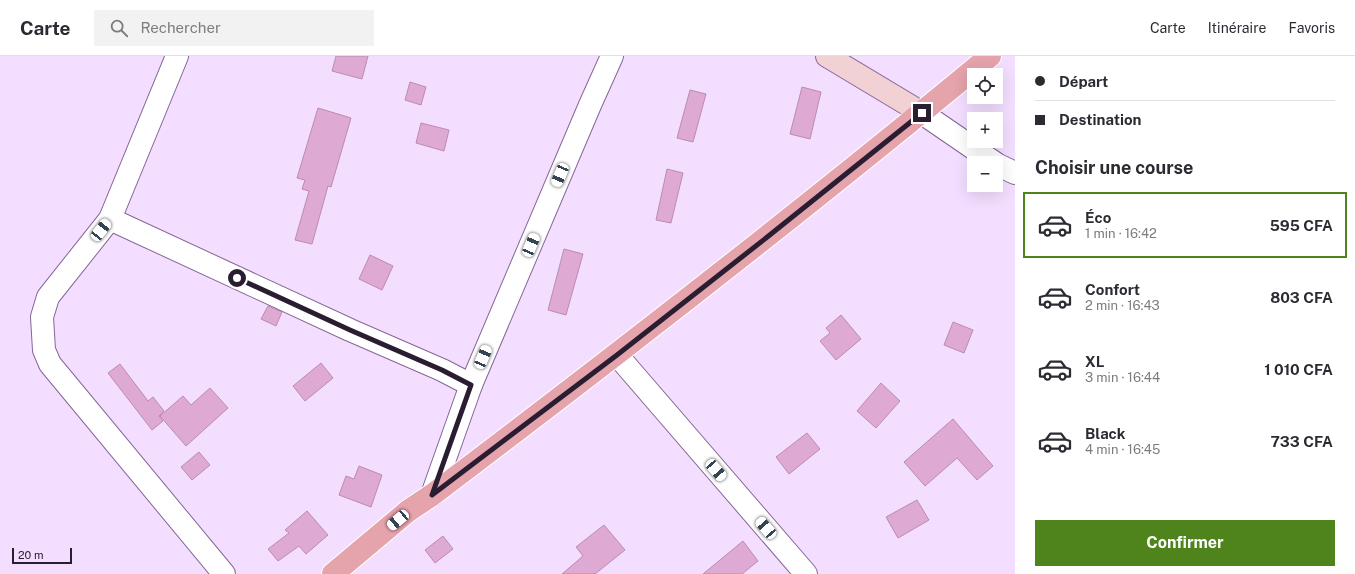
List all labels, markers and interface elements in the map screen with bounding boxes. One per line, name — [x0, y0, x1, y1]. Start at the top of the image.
search box — [94, 10, 374, 46]
text: Carte — [20, 17, 70, 39]
icon: search — [108, 17, 130, 39]
text: Rechercher — [140, 19, 221, 36]
text: Carte — [1150, 20, 1186, 36]
text: Itinéraire — [1208, 20, 1266, 36]
text: Favoris — [1288, 20, 1335, 36]
map controls — [967, 68, 1003, 192]
button: locate — [967, 68, 1003, 104]
text: Départ — [1059, 73, 1108, 90]
route end — [913, 104, 931, 122]
text: Destination — [1059, 111, 1141, 128]
button: + — [967, 112, 1003, 148]
button: − — [967, 156, 1003, 192]
text: Choisir une course — [1035, 157, 1193, 178]
car — [550, 162, 570, 188]
icon: car — [1037, 207, 1073, 243]
text: Éco — [1085, 209, 1111, 226]
car — [89, 217, 113, 243]
text: 595 CFA — [1270, 217, 1333, 234]
text: 1 min · 16:42 — [1085, 226, 1157, 241]
car — [521, 232, 541, 258]
route start — [228, 269, 246, 287]
icon: car — [1037, 279, 1073, 315]
text: Confort — [1085, 281, 1140, 298]
text: 803 CFA — [1270, 289, 1333, 306]
text: 2 min · 16:43 — [1085, 298, 1160, 313]
car — [473, 344, 493, 370]
icon: car — [1037, 351, 1073, 387]
text: XL — [1085, 353, 1104, 370]
text: 1 010 CFA — [1264, 361, 1333, 378]
text: 3 min · 16:44 — [1085, 370, 1160, 385]
icon: car — [1037, 423, 1073, 459]
text: Black — [1085, 425, 1125, 442]
text: 733 CFA — [1271, 433, 1333, 450]
text: 4 min · 16:45 — [1085, 442, 1160, 457]
car — [704, 457, 728, 483]
car — [385, 508, 411, 532]
car — [754, 515, 778, 541]
button: Confirmer — [1035, 520, 1335, 566]
scale bar — [12, 546, 72, 565]
text: 20 m — [18, 549, 43, 561]

